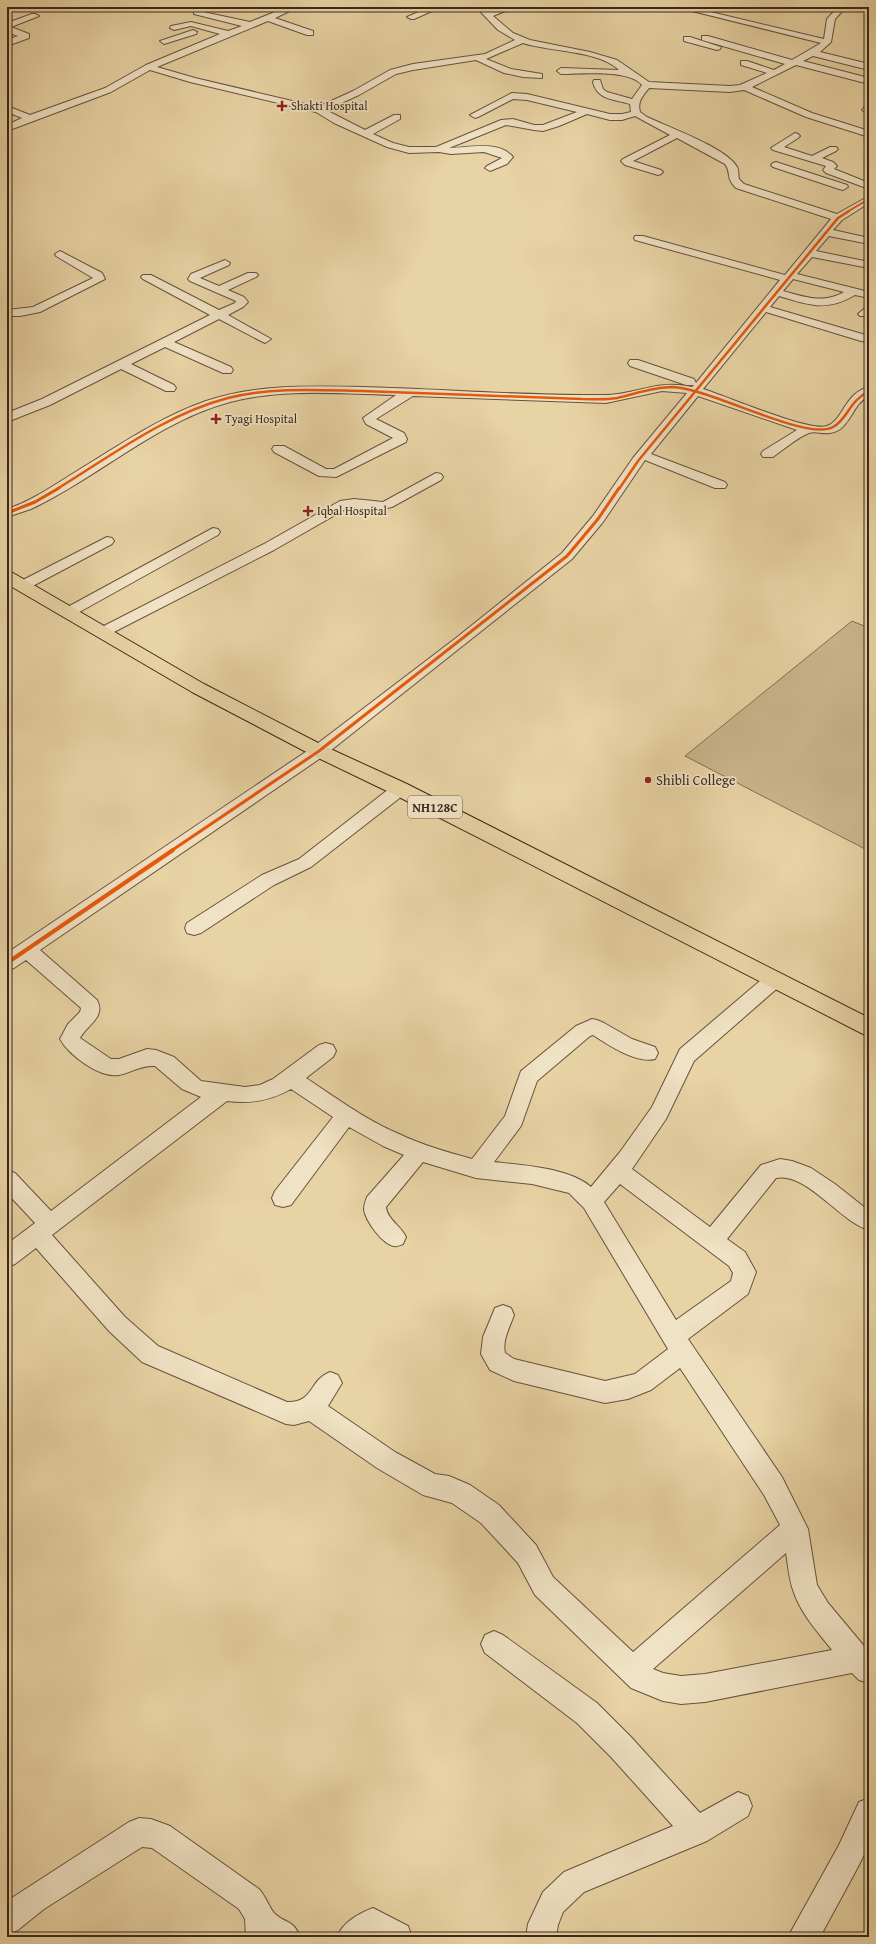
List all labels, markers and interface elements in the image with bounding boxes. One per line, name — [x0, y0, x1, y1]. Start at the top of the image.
place label: Shakti Hospital — [291, 97, 368, 114]
marker: Shakti Hospital — [276, 100, 288, 112]
place label: Tyagi Hospital — [225, 410, 298, 427]
marker: Tyagi Hospital — [210, 413, 222, 425]
place label: Iqbal Hospital — [317, 502, 388, 519]
marker: Iqbal Hospital — [302, 505, 314, 517]
place label: Shibli College — [656, 770, 736, 790]
marker: Shibli College — [643, 775, 653, 785]
road number: NH128C — [408, 796, 462, 818]

